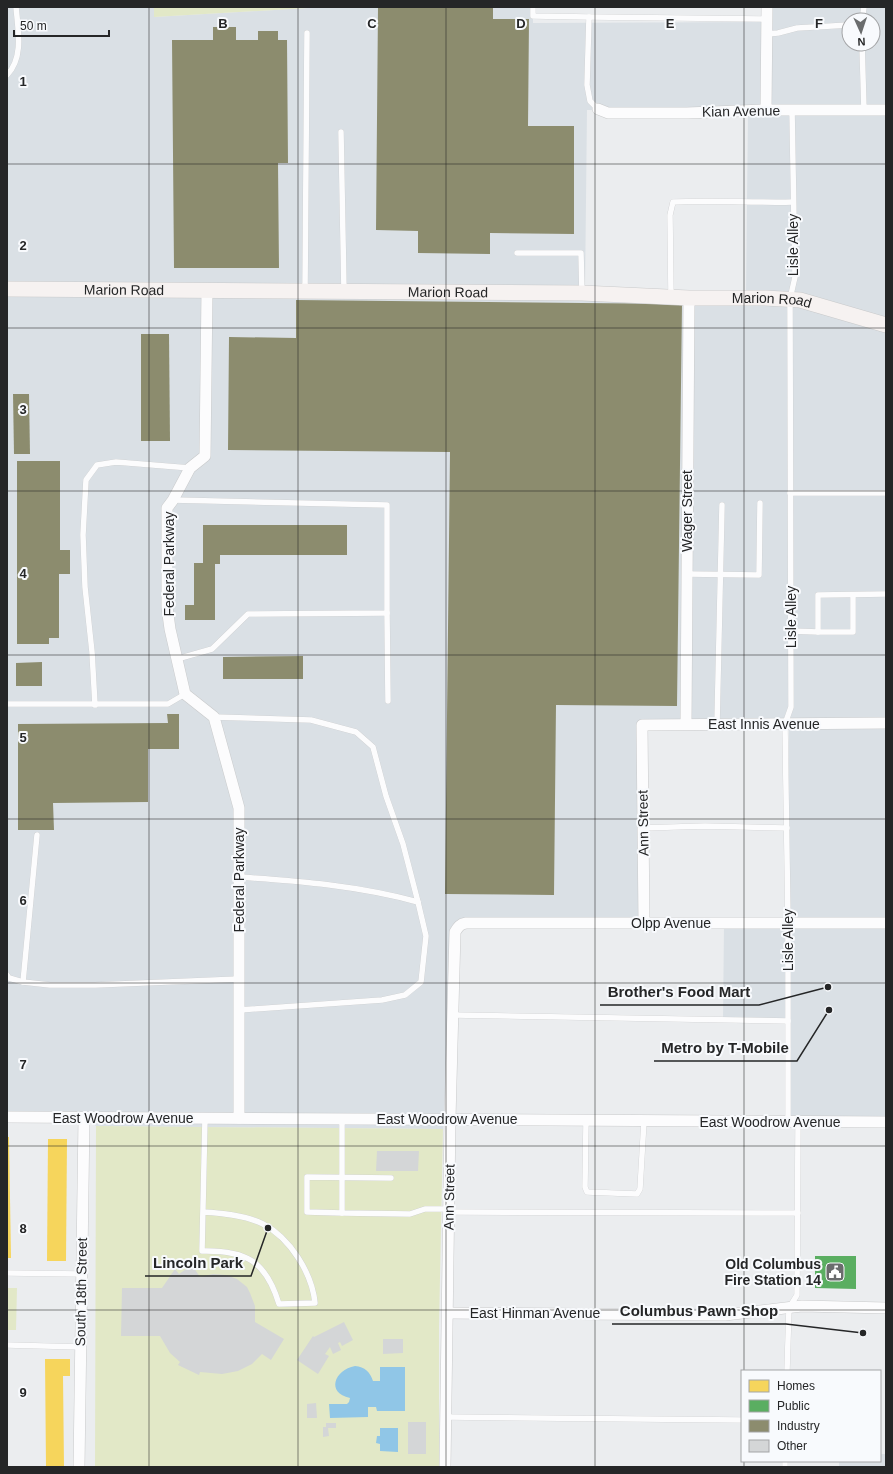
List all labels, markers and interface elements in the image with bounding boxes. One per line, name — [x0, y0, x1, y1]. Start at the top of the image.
scale bar — [14, 12, 109, 38]
north arrow — [841, 12, 881, 52]
text: B — [218, 16, 228, 31]
text: C — [367, 16, 377, 31]
text: D — [516, 16, 526, 31]
text: E — [666, 16, 675, 31]
text: F — [815, 16, 823, 31]
text: 50 m — [20, 19, 47, 33]
text: N — [857, 36, 866, 48]
text: 1 — [19, 74, 27, 89]
street label: Kian Avenue — [702, 102, 781, 120]
street label: Lisle Alley — [785, 214, 801, 276]
text: 2 — [19, 238, 27, 253]
street label: Marion Road — [84, 282, 164, 298]
street label: Marion Road — [408, 284, 488, 300]
street label: Marion Road — [732, 290, 814, 311]
text: 3 — [19, 402, 27, 417]
street label: Wager Street — [679, 470, 695, 552]
street label: Federal Parkway — [161, 511, 177, 617]
text: 4 — [19, 566, 27, 581]
street label: Lisle Alley — [783, 586, 799, 648]
street label: East Innis Avenue — [708, 716, 820, 732]
text: 5 — [19, 730, 27, 745]
street label: Ann Street — [634, 790, 652, 856]
street label: Federal Parkway — [231, 827, 247, 933]
text: 6 — [19, 893, 27, 908]
street label: Lisle Alley — [780, 909, 796, 971]
street label: Olpp Avenue — [631, 915, 711, 931]
callout: Brother's Food Mart — [600, 978, 759, 1005]
text: Brother's Food Mart — [608, 983, 750, 1000]
callout: Metro by T-Mobile — [654, 1034, 797, 1061]
text: Metro by T-Mobile — [661, 1039, 789, 1056]
text: 7 — [19, 1057, 27, 1072]
street label: East Woodrow Avenue — [52, 1110, 194, 1126]
street label: East Woodrow Avenue — [376, 1111, 518, 1127]
street label: East Woodrow Avenue — [699, 1114, 841, 1130]
street label: Ann Street — [440, 1164, 458, 1230]
text: 8 — [19, 1221, 27, 1236]
street label: South 18th Street — [72, 1237, 90, 1347]
callout: Lincoln Park — [145, 1249, 251, 1276]
text: Lincoln Park — [153, 1254, 244, 1271]
place label: Old Columbus Fire Station 14 — [725, 1256, 821, 1288]
public building icon: Old Columbus Fire Station 14 — [824, 1261, 846, 1283]
callout: Columbus Pawn Shop — [612, 1297, 786, 1324]
text: Columbus Pawn Shop — [620, 1302, 778, 1319]
street label: East Hinman Avenue — [470, 1305, 600, 1321]
legend — [741, 1370, 881, 1462]
text: Homes — [777, 1379, 815, 1393]
text: 9 — [19, 1385, 27, 1400]
text: Public — [777, 1399, 810, 1413]
text: Industry — [777, 1419, 820, 1433]
text: Other — [777, 1439, 807, 1453]

